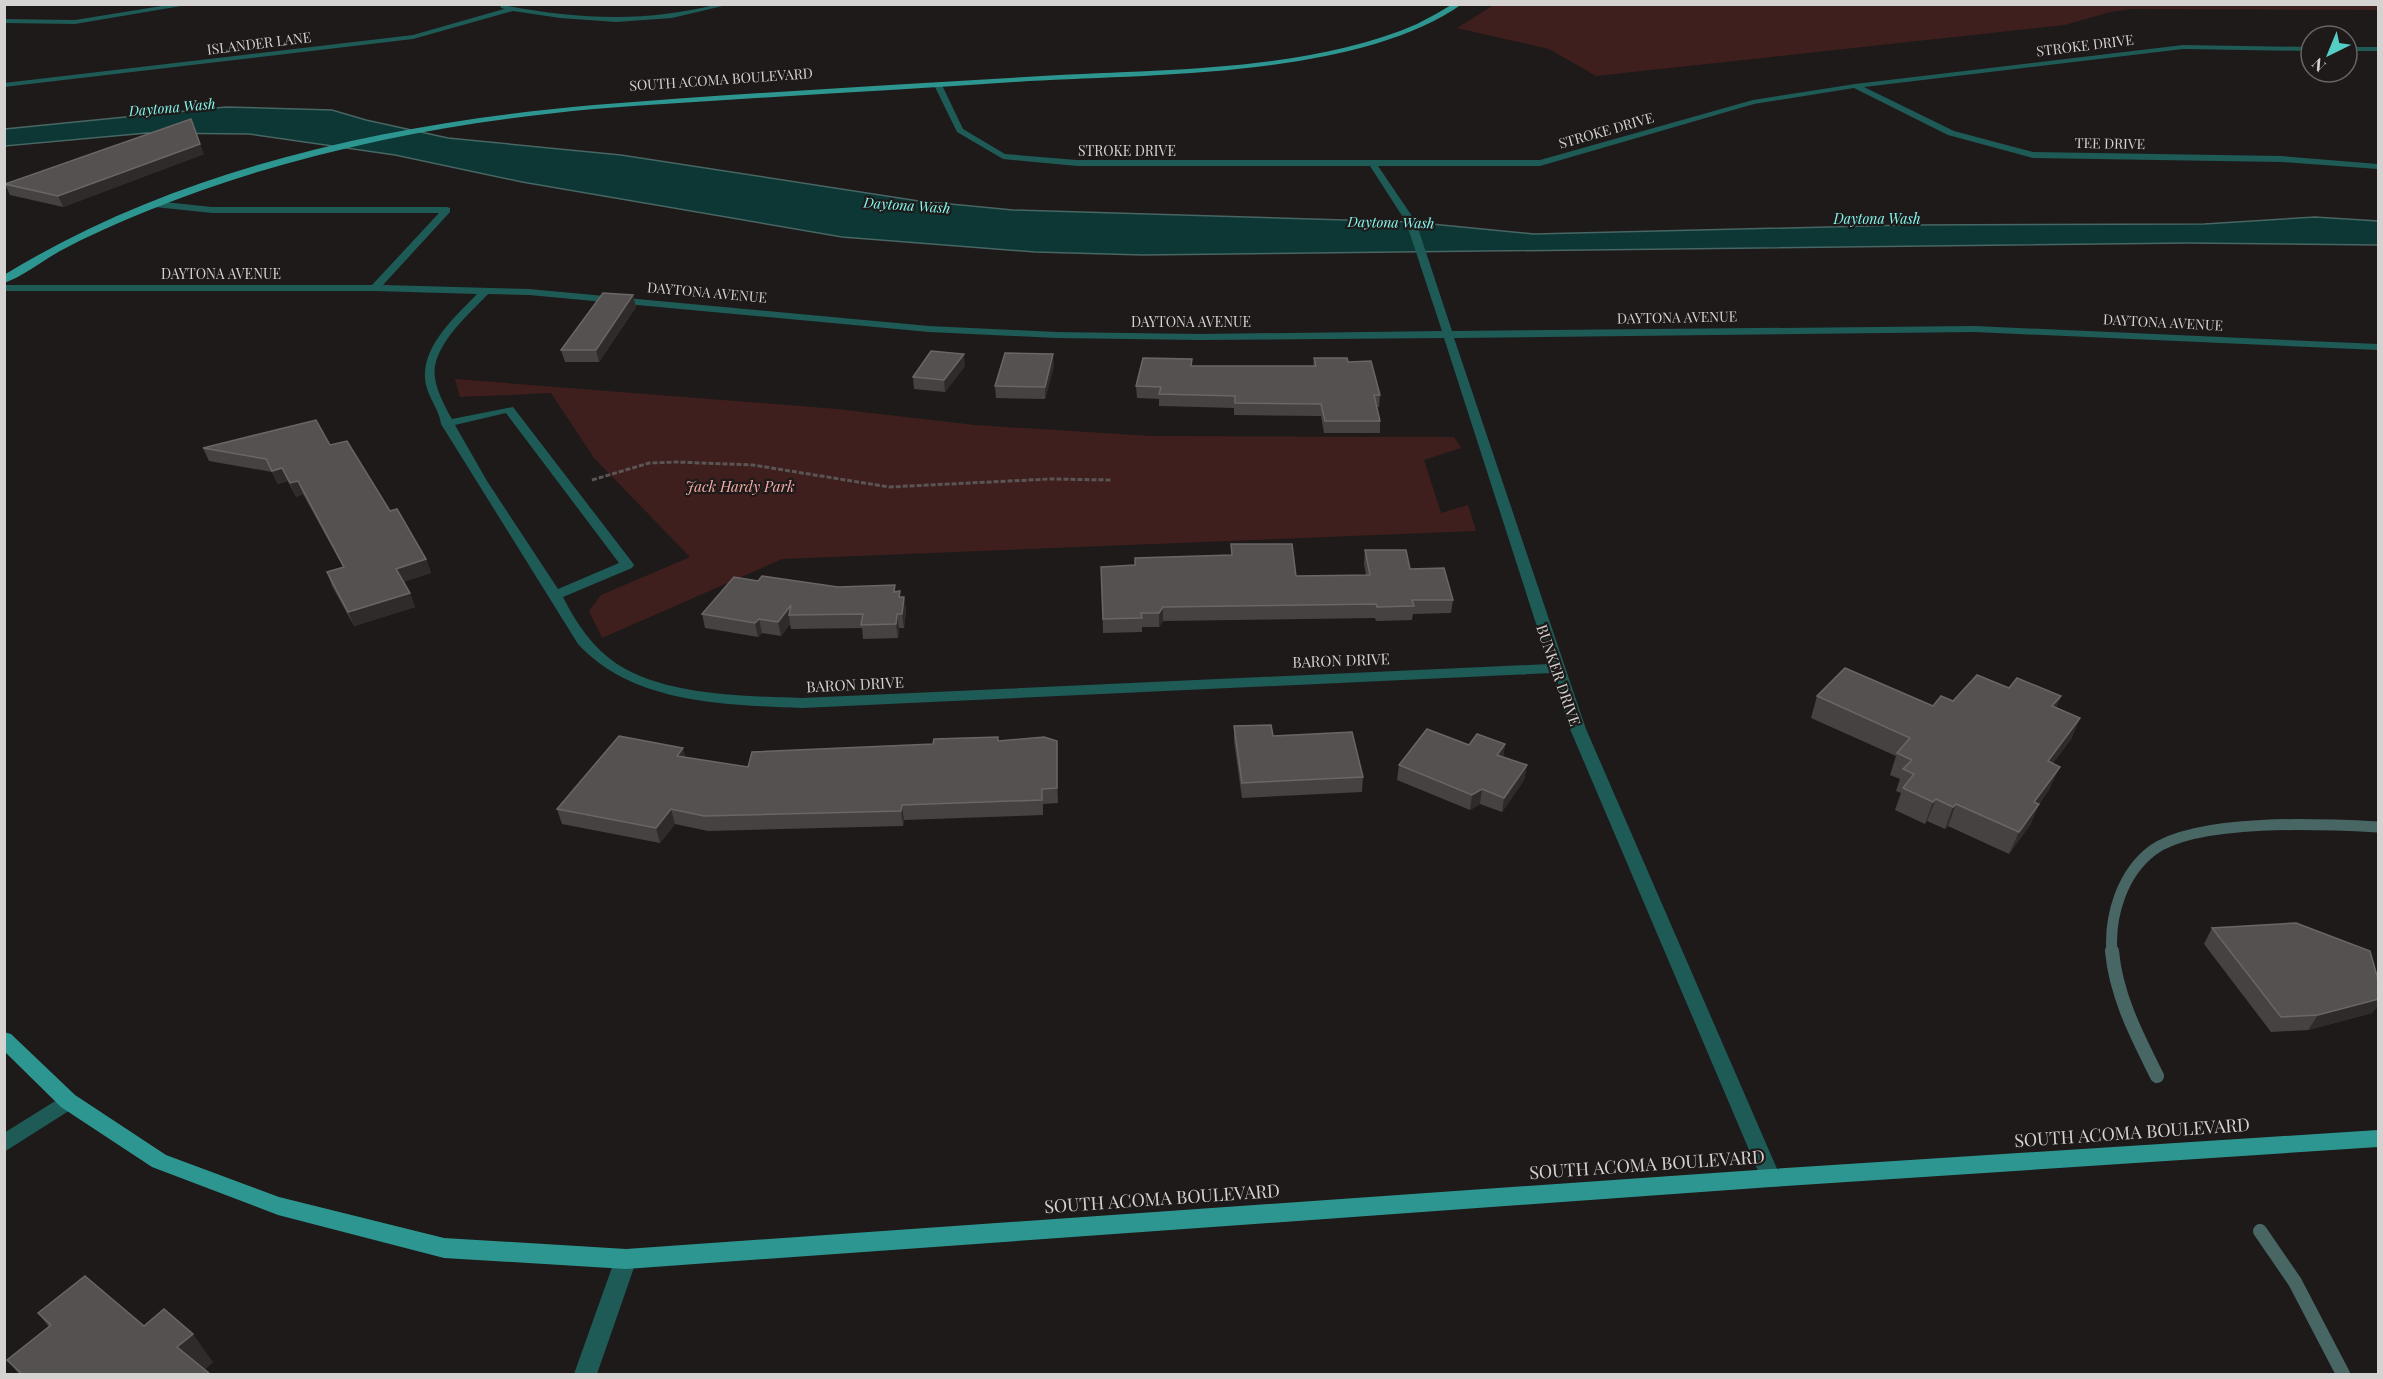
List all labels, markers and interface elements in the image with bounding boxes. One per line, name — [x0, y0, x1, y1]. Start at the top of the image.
north arrow — [2299, 24, 2359, 84]
street label: ISLANDER LANE — [206, 27, 312, 59]
street label: STROKE DRIVE — [2035, 30, 2135, 60]
text: N — [2307, 53, 2330, 77]
street label: SOUTH ACOMA BOULEVARD — [629, 63, 813, 95]
water label: Daytona Wash — [127, 94, 216, 120]
street label: STROKE DRIVE — [1556, 107, 1656, 153]
street label: TEE DRIVE — [2075, 133, 2145, 153]
street label: STROKE DRIVE — [1078, 141, 1176, 160]
water label: Daytona Wash — [862, 192, 951, 218]
water label: Daytona Wash — [1833, 209, 1920, 228]
water label: Daytona Wash — [1346, 212, 1435, 232]
street label: DAYTONA AVENUE — [161, 264, 281, 283]
street label: DAYTONA AVENUE — [646, 277, 768, 307]
street label: DAYTONA AVENUE — [1617, 306, 1737, 328]
street label: DAYTONA AVENUE — [2102, 309, 2224, 335]
street label: DAYTONA AVENUE — [1131, 312, 1251, 331]
park label: Jack Hardy Park — [685, 476, 795, 496]
street label: BUNKER DRIVE — [1532, 621, 1586, 729]
street label: BARON DRIVE — [1292, 648, 1390, 672]
street label: BARON DRIVE — [806, 671, 904, 697]
street label: SOUTH ACOMA BOULEVARD — [2013, 1112, 2251, 1152]
street label: SOUTH ACOMA BOULEVARD — [1528, 1144, 1766, 1184]
street label: SOUTH ACOMA BOULEVARD — [1043, 1178, 1281, 1218]

